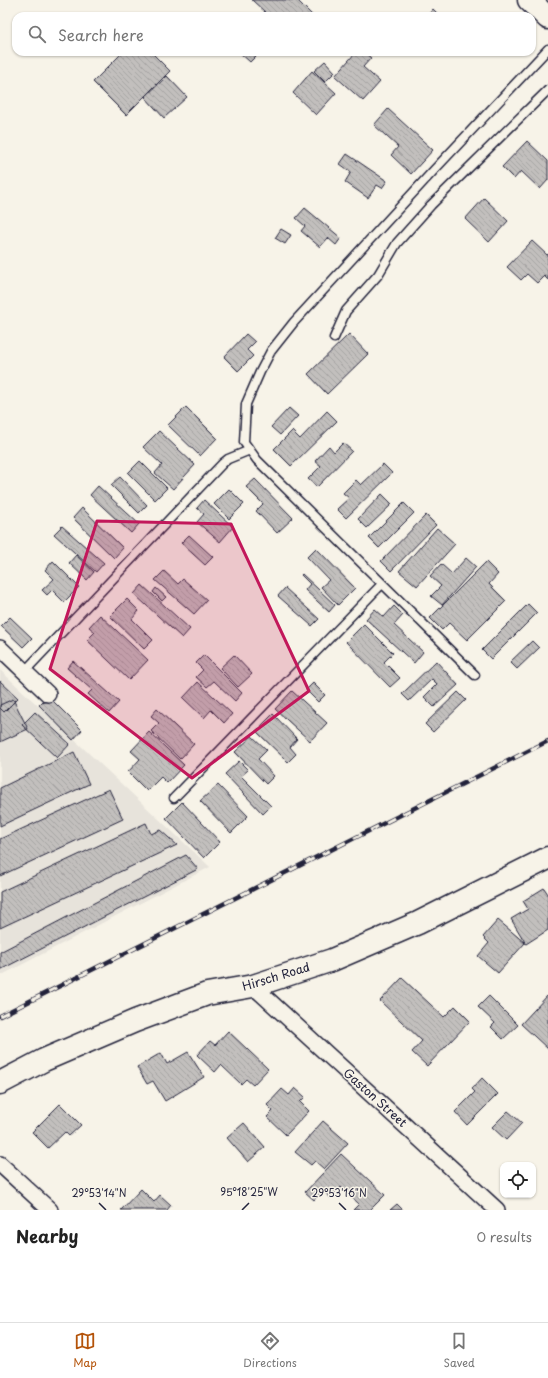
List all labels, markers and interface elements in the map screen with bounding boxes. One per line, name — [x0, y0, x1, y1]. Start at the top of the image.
search box — [12, 12, 536, 56]
icon: search — [26, 23, 48, 45]
text: Search here — [58, 23, 144, 46]
street label: Hirsch Road — [240, 957, 312, 995]
street label: Gaston Street — [340, 1064, 412, 1131]
map controls — [500, 1162, 536, 1198]
button: locate — [500, 1162, 536, 1198]
text: 95°18'25"W — [220, 1184, 278, 1199]
text: 29°53'14"N — [71, 1185, 127, 1200]
text: 29°53'16"N — [311, 1185, 367, 1200]
text: Nearby — [16, 1223, 78, 1249]
text: 0 results — [477, 1227, 532, 1246]
tab: Map — [73, 1330, 97, 1371]
tab: Directions — [243, 1330, 297, 1371]
tab: Saved — [443, 1330, 475, 1371]

